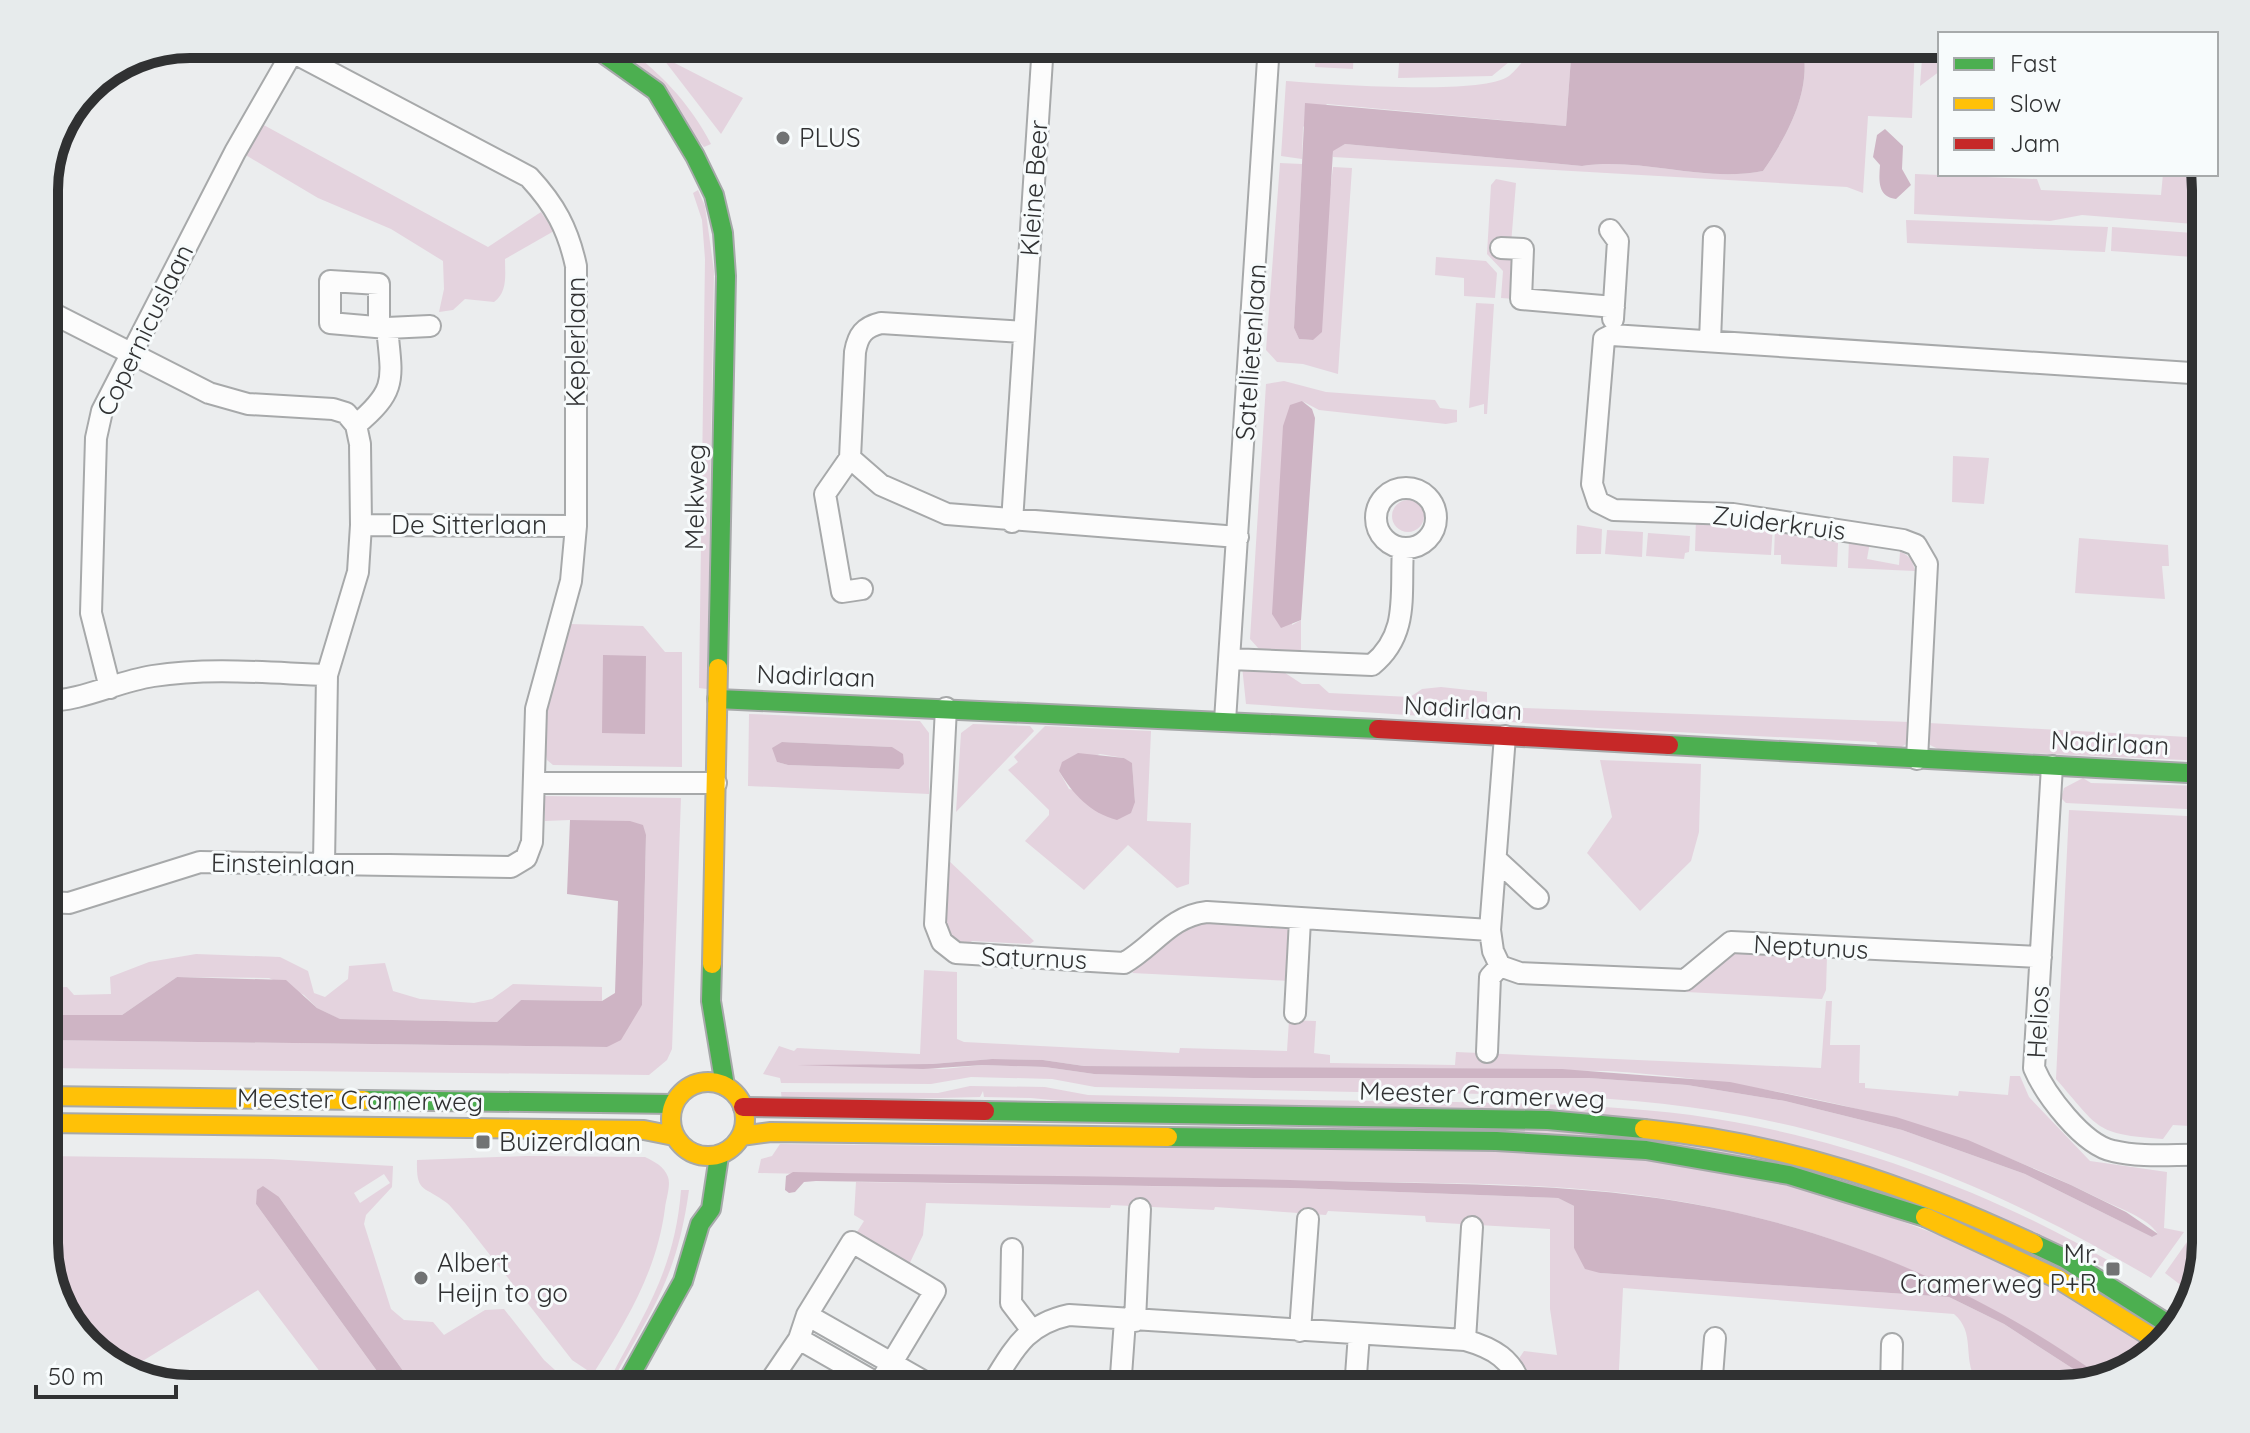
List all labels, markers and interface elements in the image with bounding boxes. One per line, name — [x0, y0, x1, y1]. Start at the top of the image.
legend — [1938, 32, 2218, 176]
text: Fast — [2010, 48, 2057, 78]
text: Slow — [2010, 88, 2061, 118]
street label: Kleine Beer — [1012, 119, 1055, 257]
place label: PLUS — [799, 121, 861, 154]
text: Jam — [2010, 128, 2060, 158]
marker: PLUS — [774, 129, 792, 147]
street label: Copernicuslaan — [89, 239, 200, 421]
street label: Satellietenlaan — [1228, 262, 1273, 441]
street label: Keplerlaan — [559, 277, 592, 407]
street label: Melkweg — [677, 444, 712, 550]
street label: Zuiderkruis — [1711, 498, 1848, 547]
street label: De Sitterlaan — [391, 508, 547, 541]
street label: Nadirlaan — [756, 657, 876, 694]
street label: Nadirlaan — [1403, 688, 1523, 727]
street label: Nadirlaan — [2050, 723, 2170, 762]
street label: Einsteinlaan — [211, 846, 355, 881]
street label: Neptunus — [1753, 927, 1869, 966]
street label: Saturnus — [980, 939, 1088, 976]
street label: Helios — [2019, 985, 2056, 1059]
street label: Meester Cramerweg — [1358, 1074, 1606, 1115]
street label: Meester Cramerweg — [237, 1081, 483, 1118]
place label: Buizerdlaan — [499, 1125, 641, 1158]
marker: Buizerdlaan — [474, 1133, 492, 1151]
place label: Mr. Cramerweg P+R — [1900, 1237, 2097, 1300]
place label: Albert Heijn to go — [437, 1246, 568, 1309]
marker: Mr. Cramerweg P+R — [2104, 1260, 2122, 1278]
marker: Albert Heijn to go — [412, 1269, 430, 1287]
scale bar — [36, 1349, 176, 1399]
text: 50 m — [48, 1361, 104, 1391]

